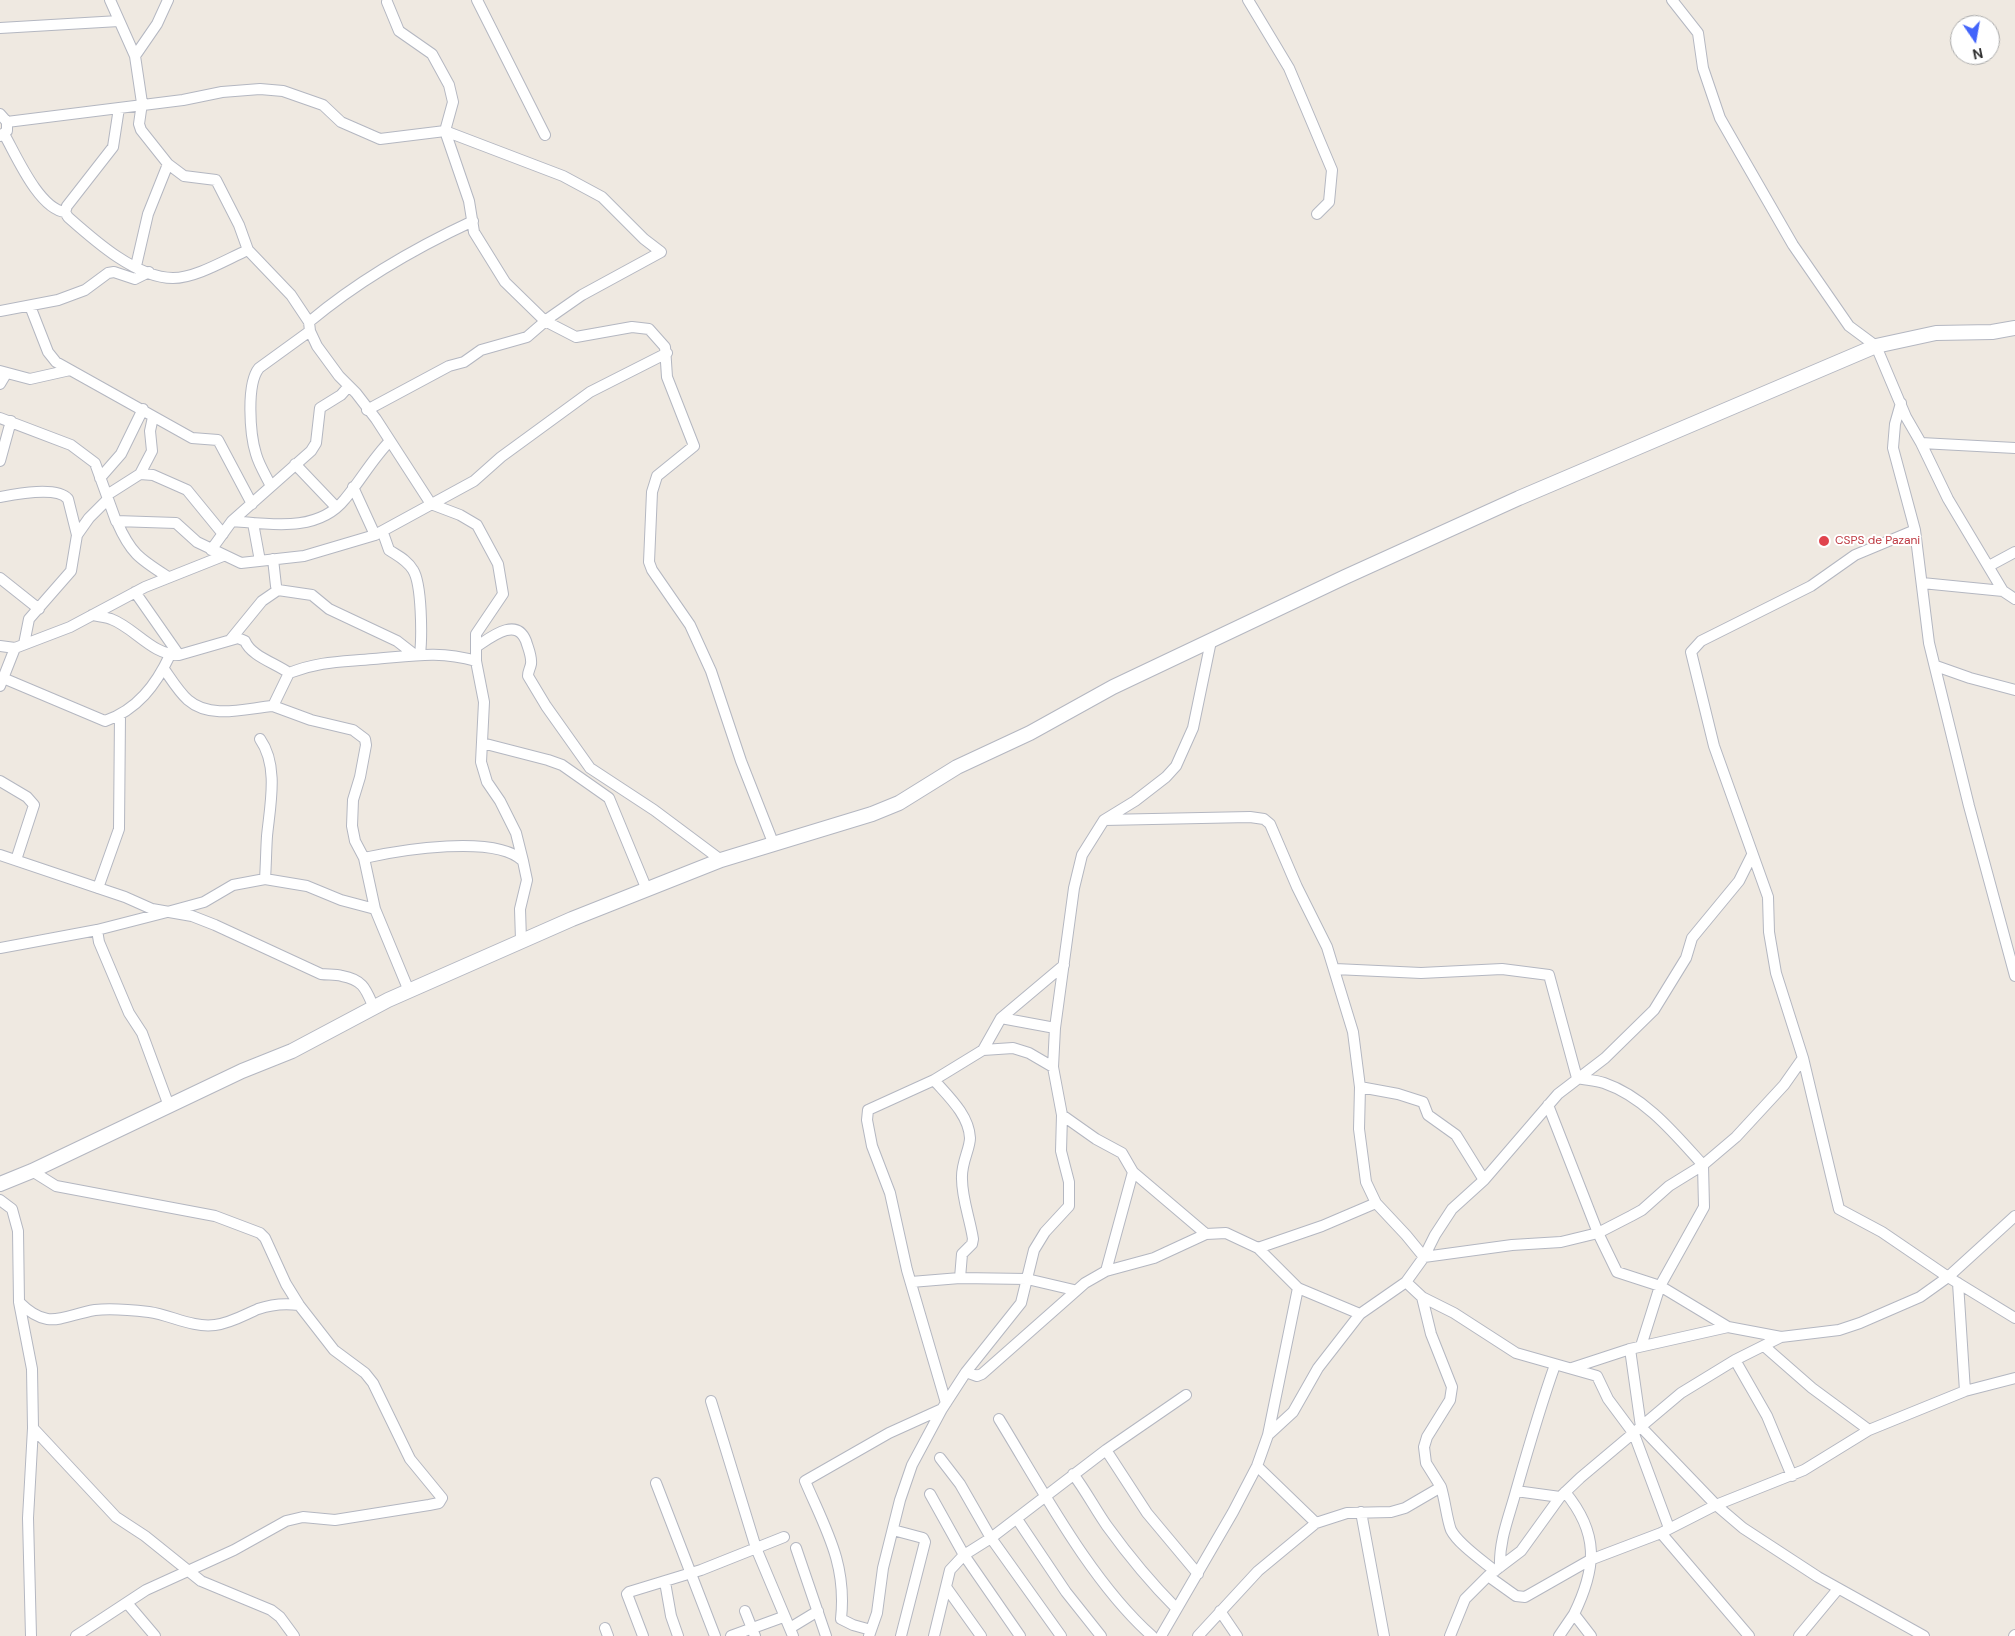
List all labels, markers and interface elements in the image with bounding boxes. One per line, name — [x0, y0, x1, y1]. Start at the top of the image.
north arrow — [1950, 15, 2000, 65]
text: N — [1971, 44, 1985, 64]
marker: CSPS de Pazani — [1817, 534, 1831, 548]
place label: CSPS de Pazani — [1835, 534, 1920, 548]

